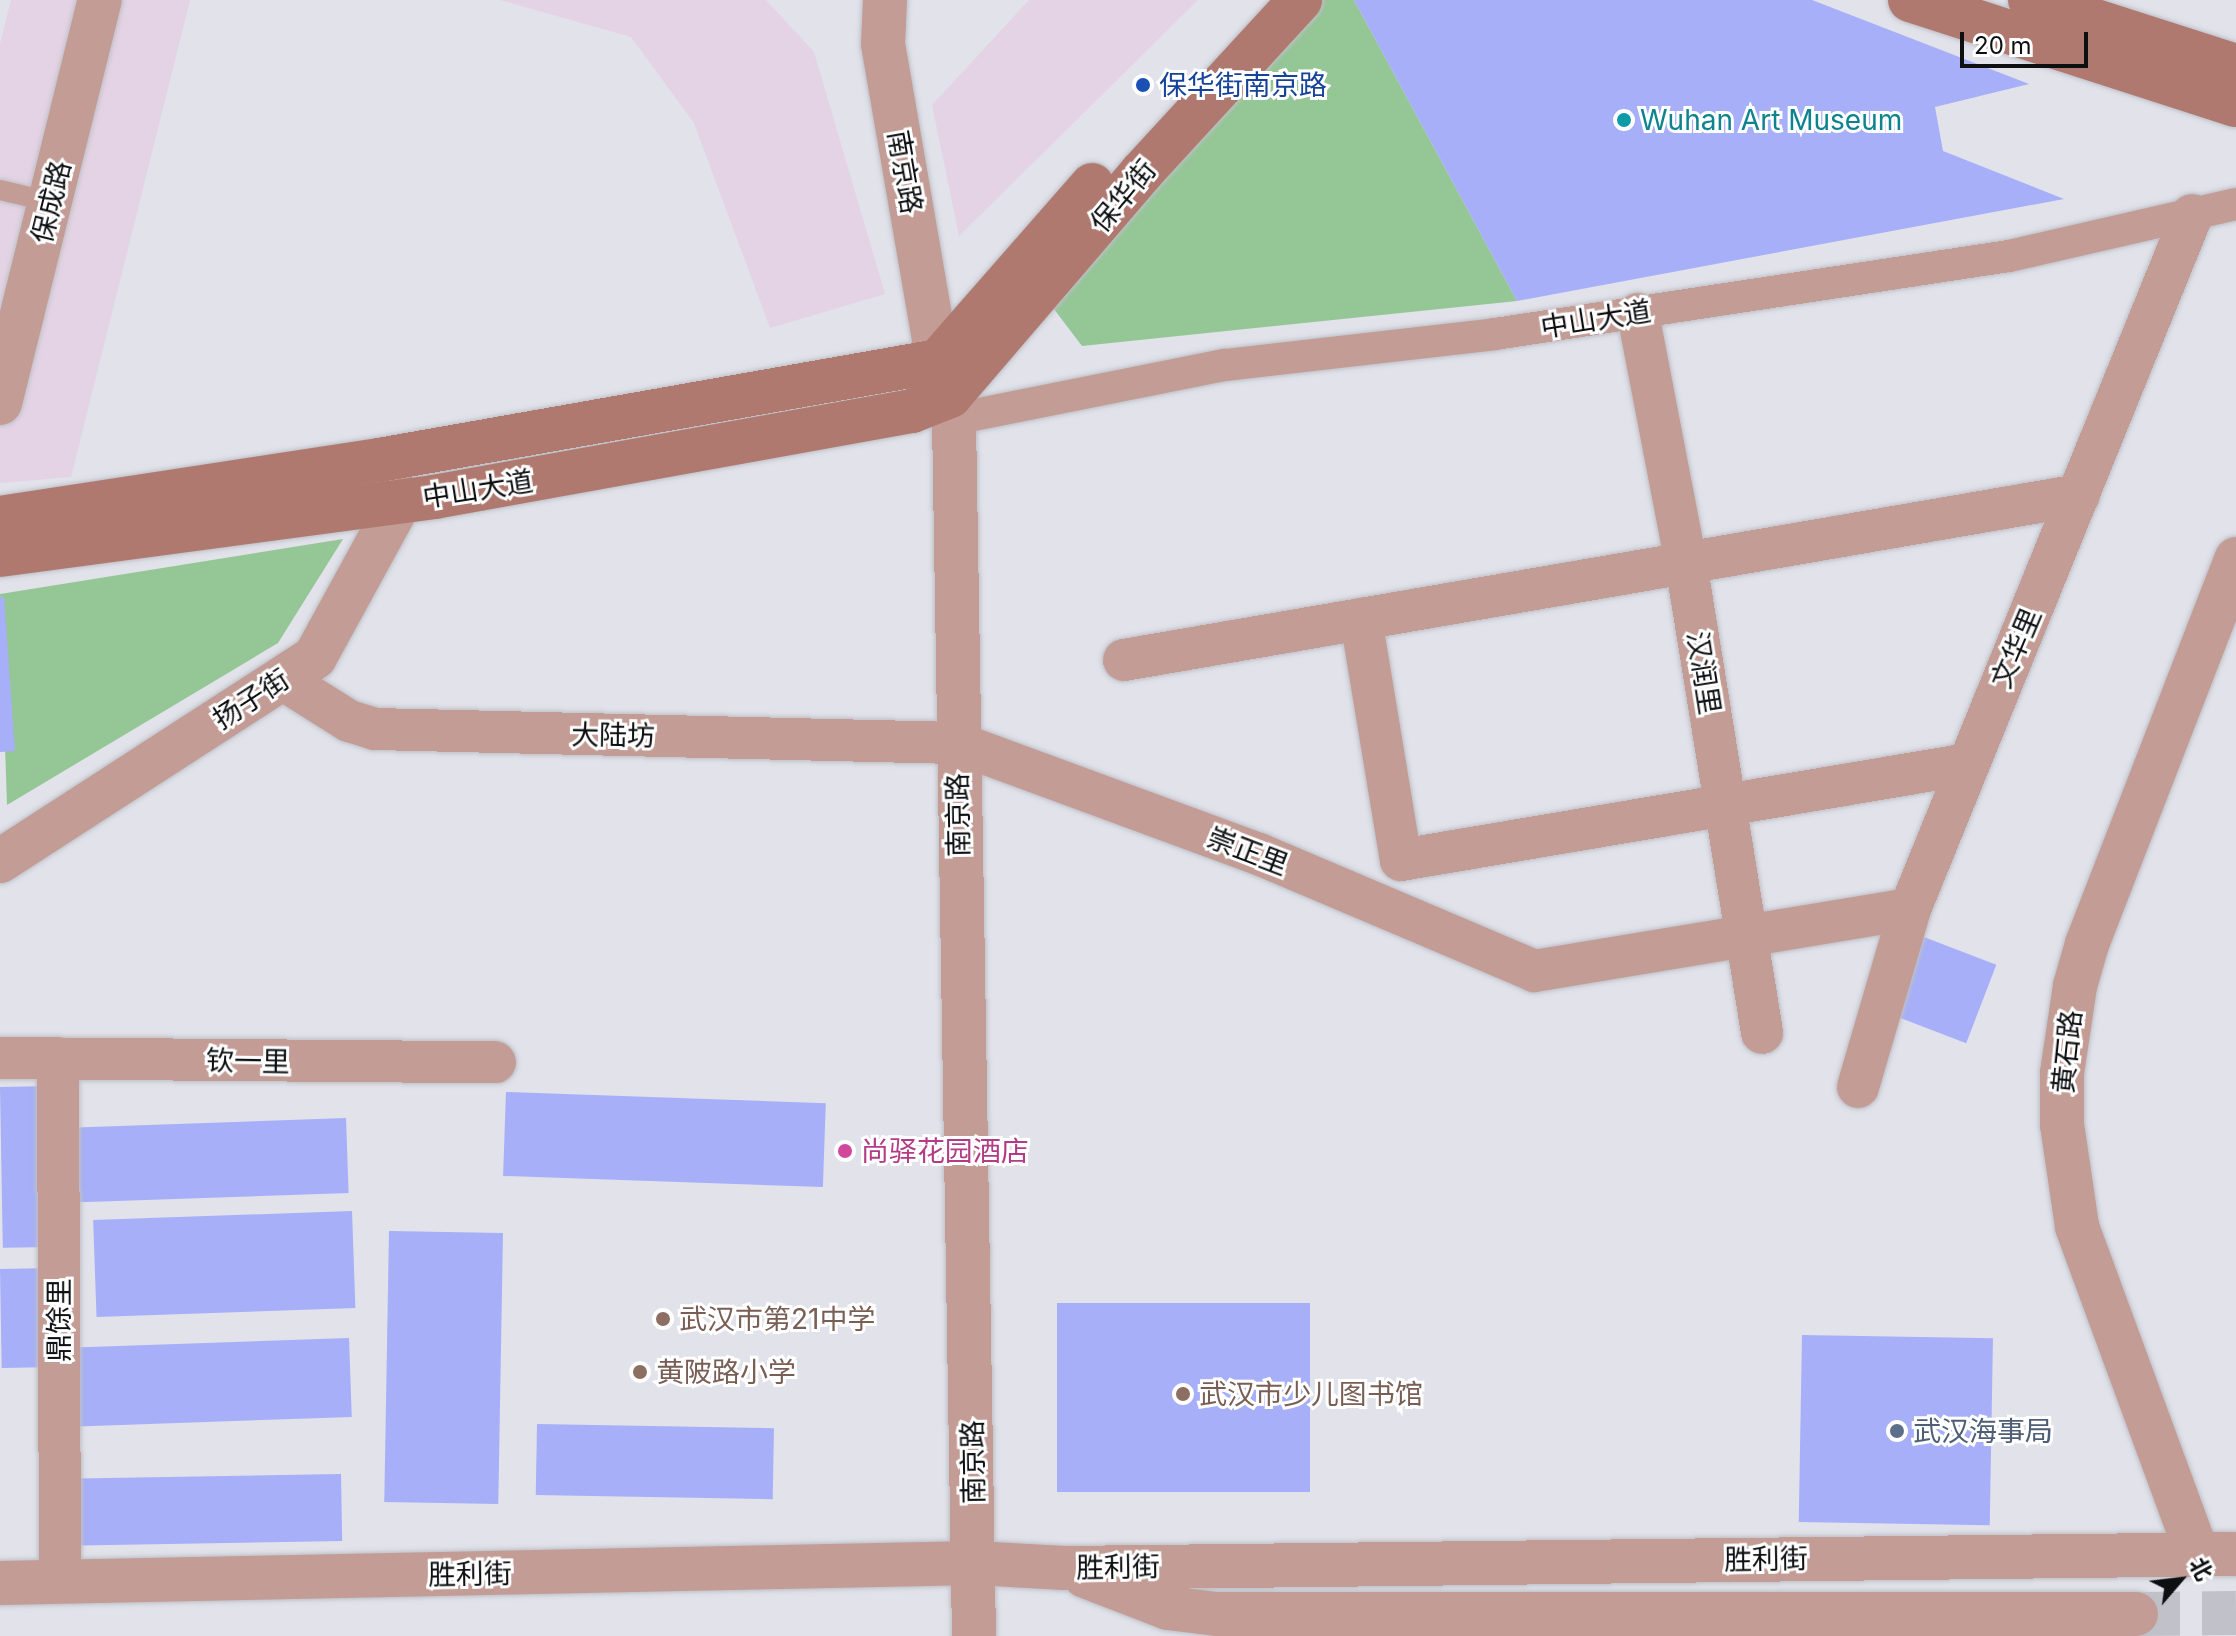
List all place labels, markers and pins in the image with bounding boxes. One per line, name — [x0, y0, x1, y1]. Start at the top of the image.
place label: 保华街南京路 — [1159, 68, 1327, 102]
marker: 保华街南京路 — [1134, 76, 1152, 94]
place label: Wuhan Art Museum — [1640, 103, 1902, 137]
marker: Wuhan Art Museum — [1615, 111, 1633, 129]
place label: 尚驿花园酒店 — [861, 1134, 1029, 1168]
marker: 尚驿花园酒店 — [836, 1142, 854, 1160]
place label: 武汉市第21中学 — [679, 1302, 875, 1336]
marker: 武汉市第21中学 — [654, 1310, 672, 1328]
place label: 黄陂路小学 — [656, 1355, 796, 1389]
marker: 黄陂路小学 — [631, 1363, 649, 1381]
place label: 武汉市少儿图书馆 — [1199, 1377, 1423, 1411]
marker: 武汉市少儿图书馆 — [1174, 1385, 1192, 1403]
place label: 武汉海事局 — [1913, 1414, 2053, 1448]
marker: 武汉海事局 — [1888, 1422, 1906, 1440]

